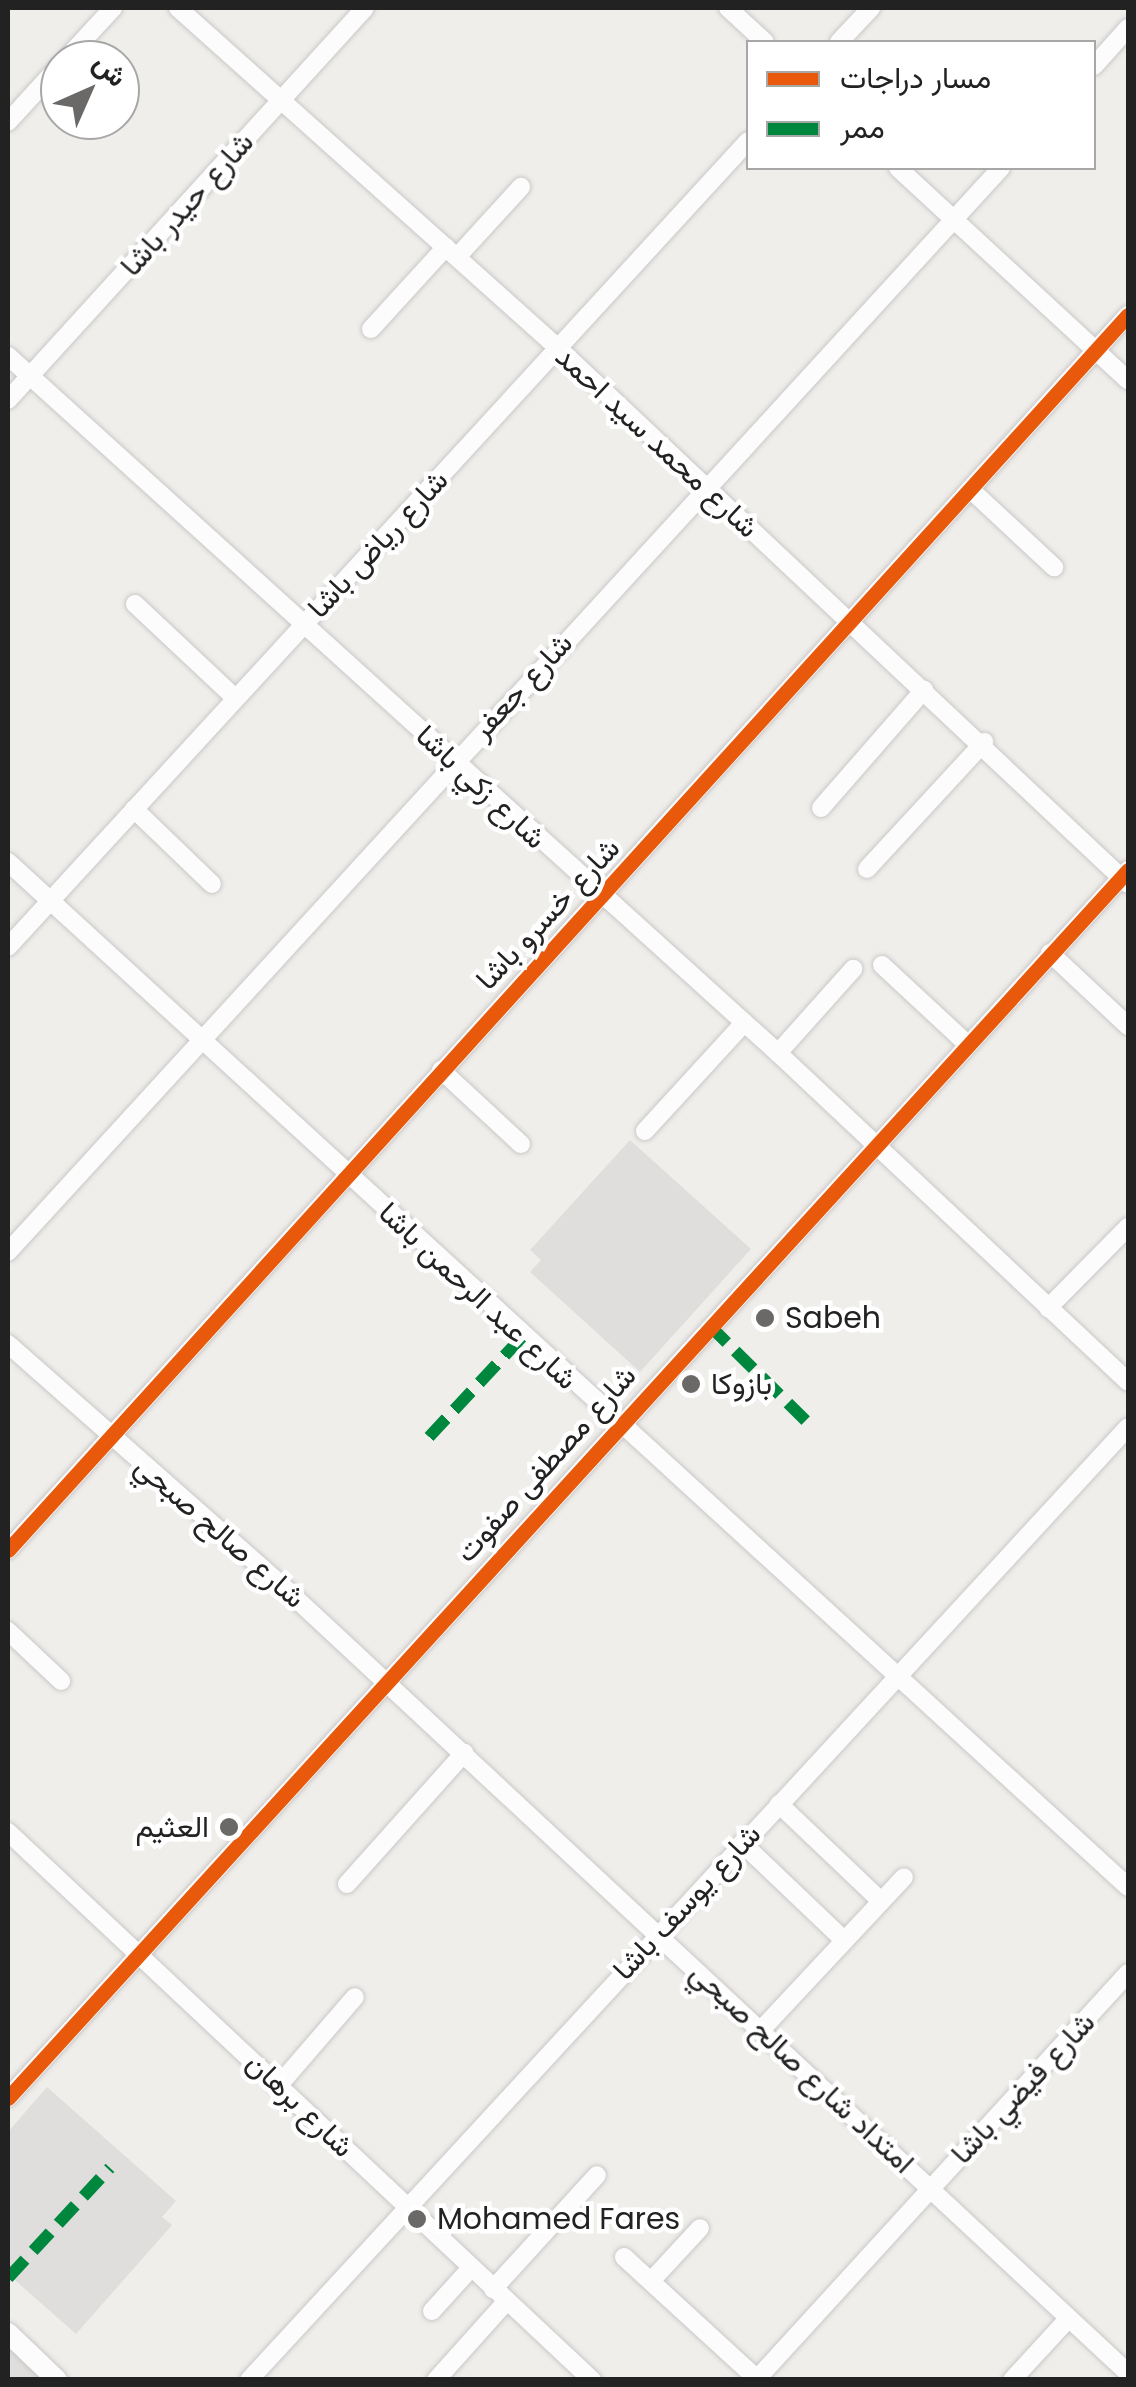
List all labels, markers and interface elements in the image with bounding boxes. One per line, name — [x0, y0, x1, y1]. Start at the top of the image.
north arrow — [40, 40, 140, 140]
legend — [746, 40, 1096, 170]
text: ش — [84, 44, 136, 96]
text: مسار دراجات — [840, 56, 991, 99]
text: ممر — [840, 106, 885, 149]
street label: شارع حيدر باشا — [113, 124, 261, 284]
street label: شارع محمد سيد احمد — [548, 339, 766, 545]
street label: شارع رياض باشا — [300, 462, 456, 626]
street label: شارع جعفر — [464, 625, 580, 747]
street label: شارع زكي باشا — [408, 718, 554, 856]
street label: شارع خسرو باشا — [469, 831, 627, 997]
street label: شارع عبد الرحمن باشا — [371, 1195, 585, 1397]
place label: Sabeh — [785, 1300, 881, 1336]
marker: Sabeh — [754, 1307, 776, 1329]
street label: شارع مصطفى صفوت — [448, 1358, 644, 1570]
place label: بازوكا — [711, 1366, 772, 1402]
marker: بازوكا — [680, 1373, 702, 1395]
street label: شارع صالح صبحي — [127, 1448, 313, 1616]
place label: العثيم — [136, 1809, 209, 1845]
marker: العثيم — [218, 1816, 240, 1838]
street label: شارع يوسف باشا — [605, 1816, 769, 1988]
street label: امتداد شارع صالح صبحي — [683, 1955, 921, 2181]
street label: شارع فيضي باشا — [944, 2005, 1102, 2171]
street label: شارع برهان — [239, 2045, 361, 2165]
place label: Mohamed Fares — [437, 2201, 680, 2237]
marker: Mohamed Fares — [406, 2208, 428, 2230]

